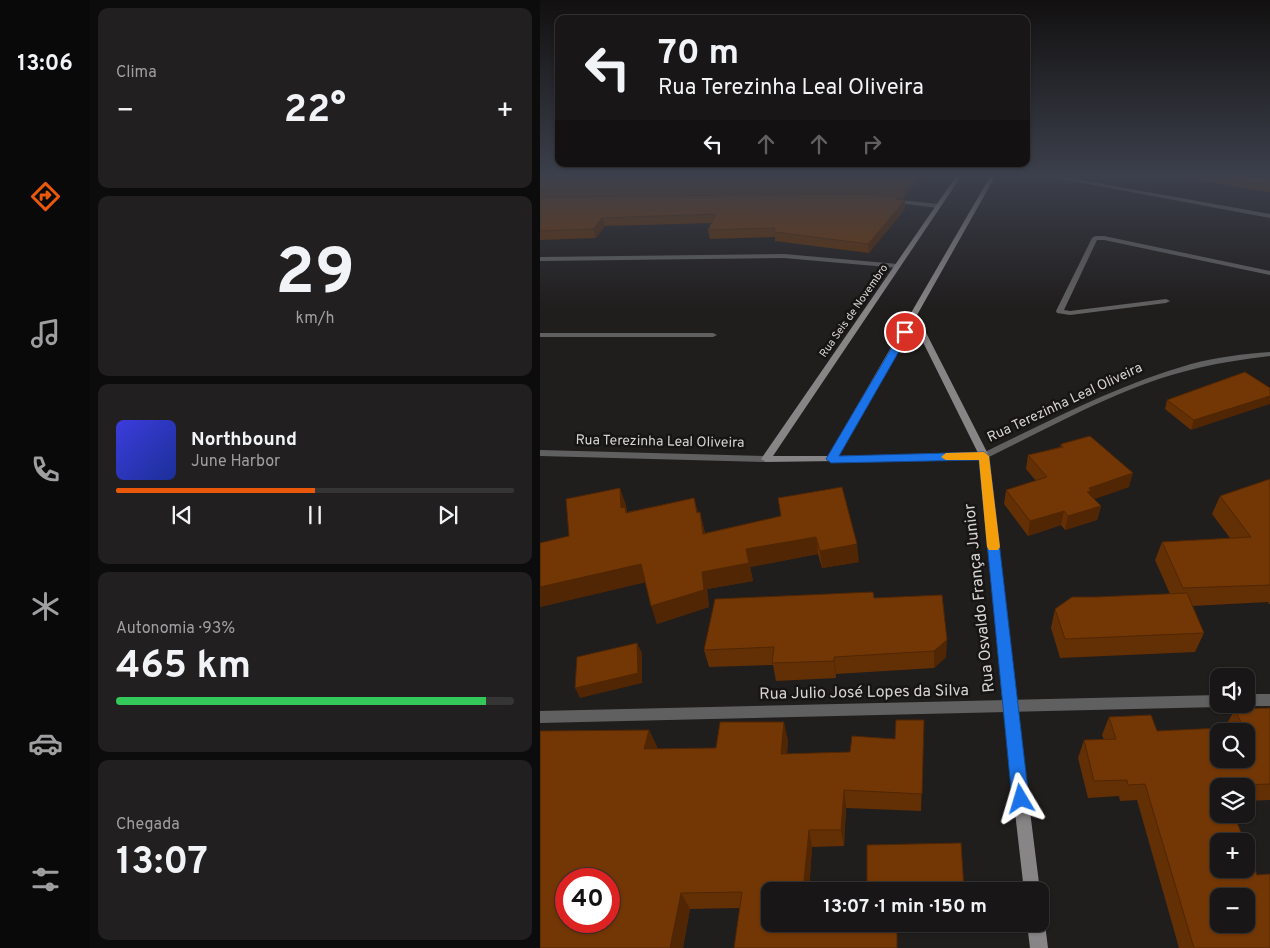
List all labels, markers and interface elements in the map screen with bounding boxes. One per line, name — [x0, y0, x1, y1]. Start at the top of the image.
text: 70 m — [658, 32, 739, 76]
icon: left — [575, 35, 640, 100]
text: 13:06 — [17, 51, 73, 78]
text: Clima — [116, 63, 157, 83]
text: Rua Terezinha Leal Oliveira — [658, 75, 924, 102]
text: 22° — [284, 87, 346, 136]
text: − — [116, 94, 134, 130]
text: + — [496, 94, 514, 130]
icon: left — [699, 130, 727, 158]
icon: ahead — [752, 130, 780, 158]
icon: ahead — [805, 130, 833, 158]
icon: right — [858, 130, 886, 158]
icon: directions — [28, 179, 63, 214]
text: 29 — [275, 235, 355, 317]
street label: Rua Seis de Novembro — [817, 262, 891, 360]
text: km/h — [296, 309, 334, 329]
pin — [884, 311, 926, 353]
icon: music — [28, 316, 63, 351]
icon: arrive — [891, 318, 919, 346]
street label: Rua Terezinha Leal Oliveira — [985, 360, 1145, 446]
text: Northbound — [191, 428, 297, 452]
street label: Rua Terezinha Leal Oliveira — [575, 432, 745, 452]
icon: phone — [28, 452, 63, 487]
text: June Harbor — [191, 452, 280, 472]
icon: previous — [168, 501, 196, 529]
icon: pause — [301, 501, 329, 529]
icon: next — [434, 501, 462, 529]
street label: Rua Osvaldo França Junior — [960, 503, 1000, 693]
icon: climate — [28, 589, 63, 624]
text: Autonomia · 93% — [116, 619, 235, 639]
text: 465 km — [116, 643, 251, 692]
map controls — [1210, 668, 1255, 933]
button: sound — [1210, 668, 1255, 713]
street label: Rua Julio José Lopes da Silva — [759, 681, 969, 705]
button: search — [1210, 723, 1255, 768]
icon: car — [28, 726, 63, 761]
position arrow — [994, 772, 1046, 824]
button: layers — [1210, 778, 1255, 823]
text: Chegada — [116, 815, 180, 835]
button: + — [1210, 833, 1255, 878]
text: 13:07 — [116, 839, 208, 888]
icon: filters — [28, 862, 63, 897]
speed limit sign: 40 — [555, 868, 620, 933]
button: − — [1210, 888, 1255, 933]
text: 13:07 · 1 min · 150 m — [823, 895, 987, 919]

